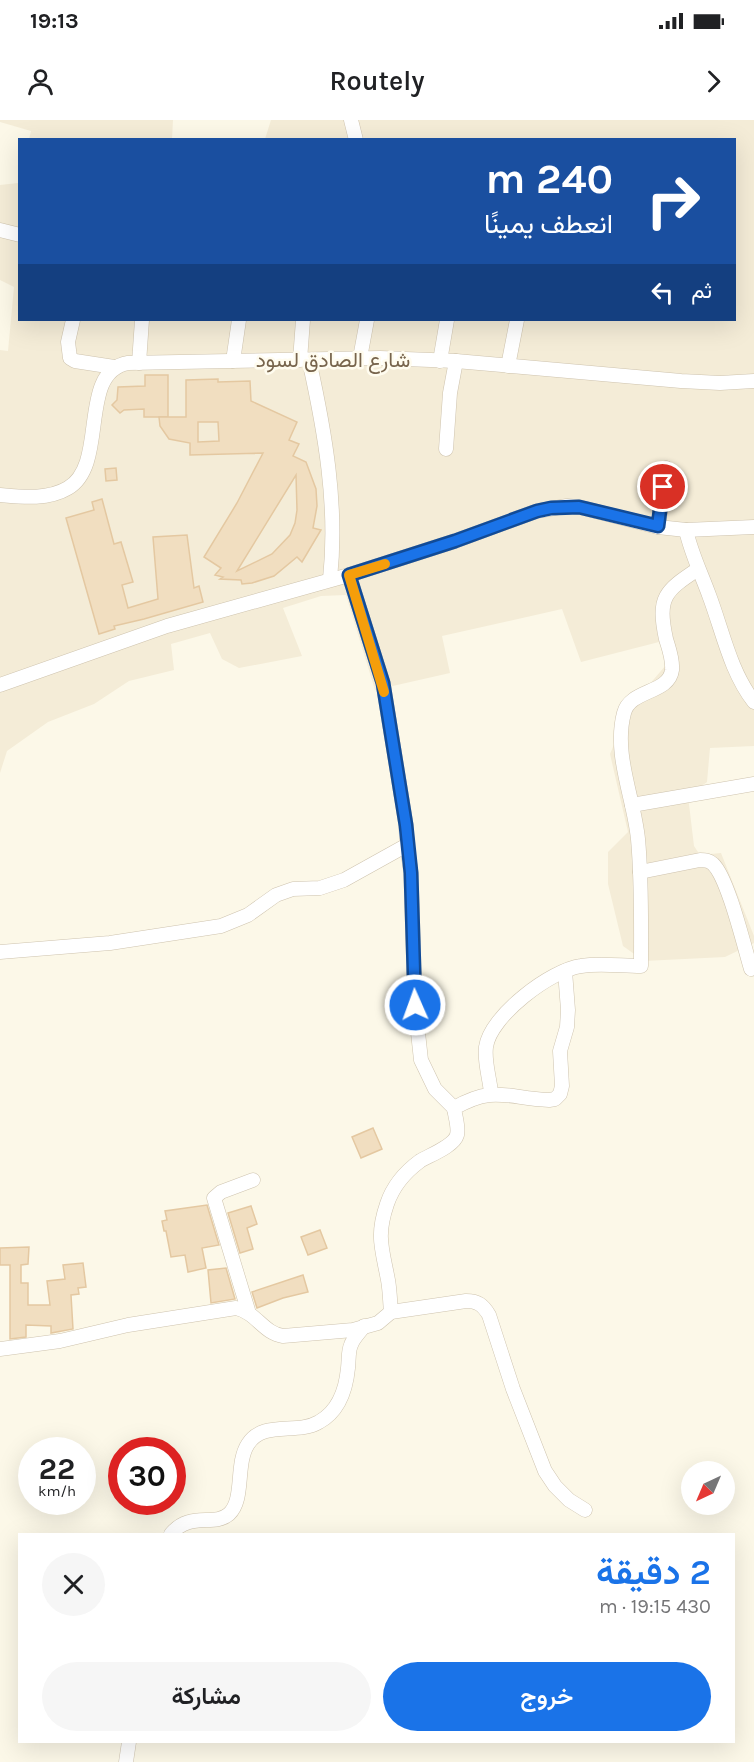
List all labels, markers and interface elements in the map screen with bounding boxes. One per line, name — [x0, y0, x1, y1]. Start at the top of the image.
text: 19:13 — [30, 8, 79, 34]
icon: person — [24, 65, 57, 98]
text: Routely — [329, 65, 425, 97]
icon: forward — [697, 65, 730, 98]
text: 240 m — [486, 154, 613, 204]
icon: right — [634, 162, 712, 240]
text: انعطف يمينًا — [484, 208, 613, 240]
icon: left — [646, 276, 679, 309]
text: ثم — [691, 278, 712, 304]
street label: شارع الصادق لسود — [256, 348, 410, 374]
pin — [637, 461, 688, 512]
icon: arrive — [646, 470, 679, 503]
position arrow — [383, 973, 447, 1037]
speed limit sign: 30 — [108, 1437, 186, 1515]
text: 22 — [39, 1451, 75, 1487]
north arrow — [681, 1461, 735, 1515]
map controls — [681, 1461, 735, 1515]
text: km/h — [38, 1482, 76, 1500]
text: 2 دقيقة — [596, 1551, 711, 1593]
button: close — [42, 1553, 105, 1616]
text: 430 m · 19:15 — [599, 1595, 711, 1618]
button: مشاركة — [42, 1662, 371, 1731]
button: خروج — [383, 1662, 711, 1731]

